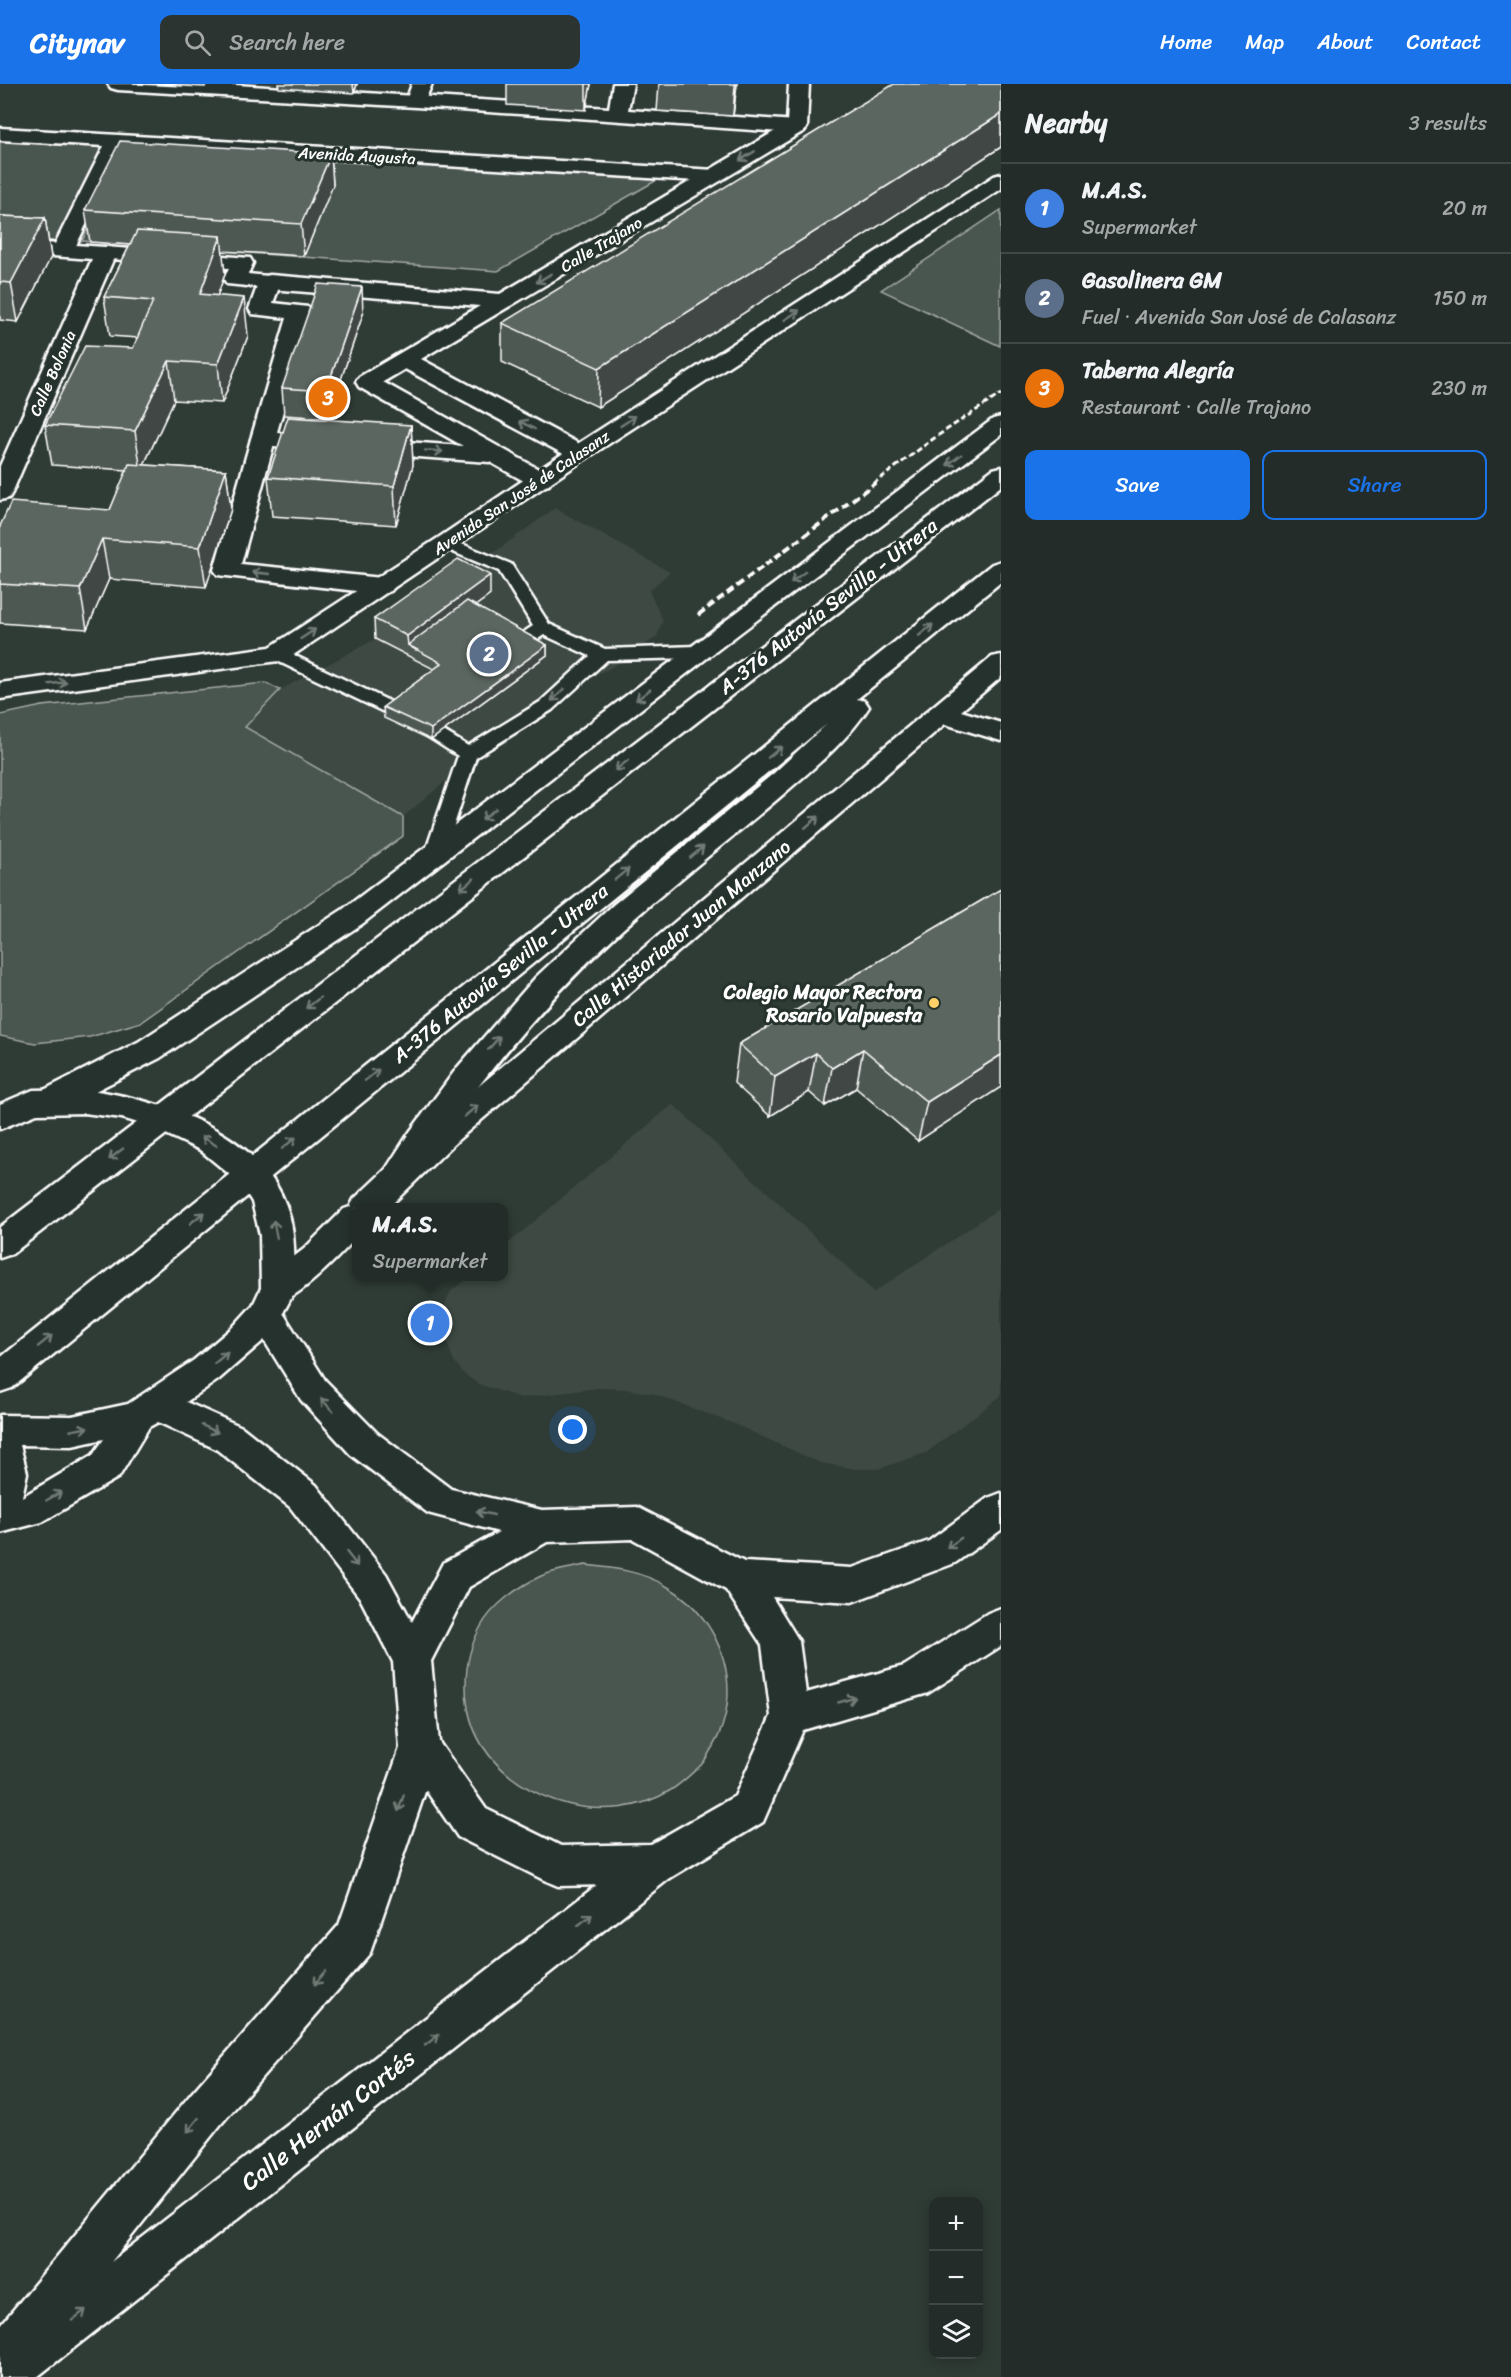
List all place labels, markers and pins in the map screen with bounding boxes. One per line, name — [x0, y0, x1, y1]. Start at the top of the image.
pin: 3 — [308, 376, 348, 420]
pin: 2 — [470, 632, 508, 676]
place label: Colegio Mayor Rectora Rosario Valpuesta — [723, 975, 923, 1033]
marker: Colegio Mayor Rectora Rosario Valpuesta — [927, 996, 941, 1010]
pin: 1 — [410, 1300, 450, 1346]

